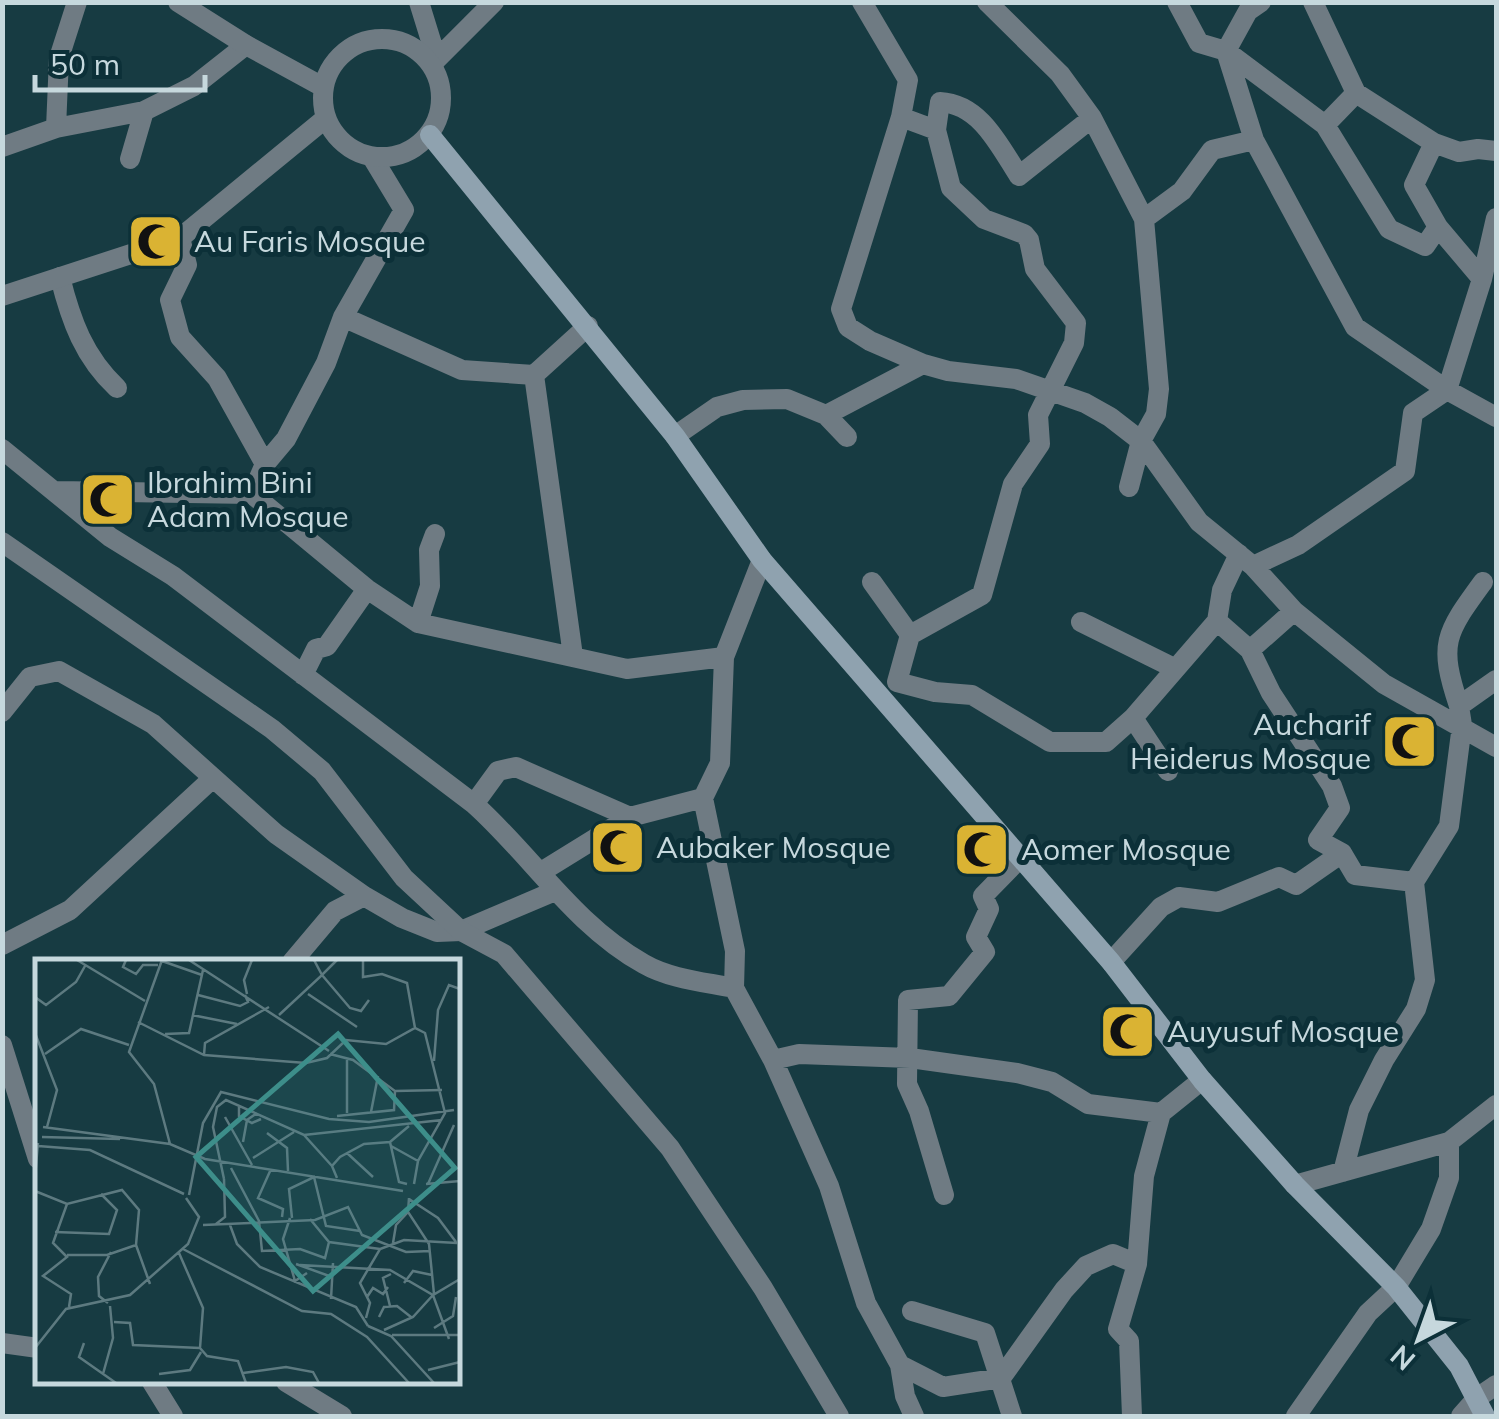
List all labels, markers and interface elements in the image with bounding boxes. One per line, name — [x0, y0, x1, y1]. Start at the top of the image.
scale bar — [35, 30, 205, 92]
text: 50 m — [50, 45, 120, 83]
mosque icon: Au Faris Mosque — [125, 212, 185, 272]
place label: Au Faris Mosque — [194, 222, 426, 260]
place label: Ibrahim Bini Adam Mosque — [147, 463, 348, 535]
mosque icon: Ibrahim Bini Adam Mosque — [78, 470, 138, 530]
place label: Aucharif Heiderus Mosque — [1130, 705, 1372, 777]
mosque icon: Aucharif Heiderus Mosque — [1380, 712, 1440, 772]
mosque icon: Aubaker Mosque — [587, 818, 647, 878]
mosque icon: Aomer Mosque — [952, 820, 1012, 880]
place label: Aubaker Mosque — [656, 828, 891, 866]
place label: Aomer Mosque — [1021, 830, 1231, 868]
inset map — [35, 959, 460, 1384]
mosque icon: Auyusuf Mosque — [1098, 1002, 1158, 1062]
place label: Auyusuf Mosque — [1167, 1012, 1399, 1050]
north arrow — [1369, 1289, 1469, 1389]
text: N — [1383, 1338, 1422, 1378]

